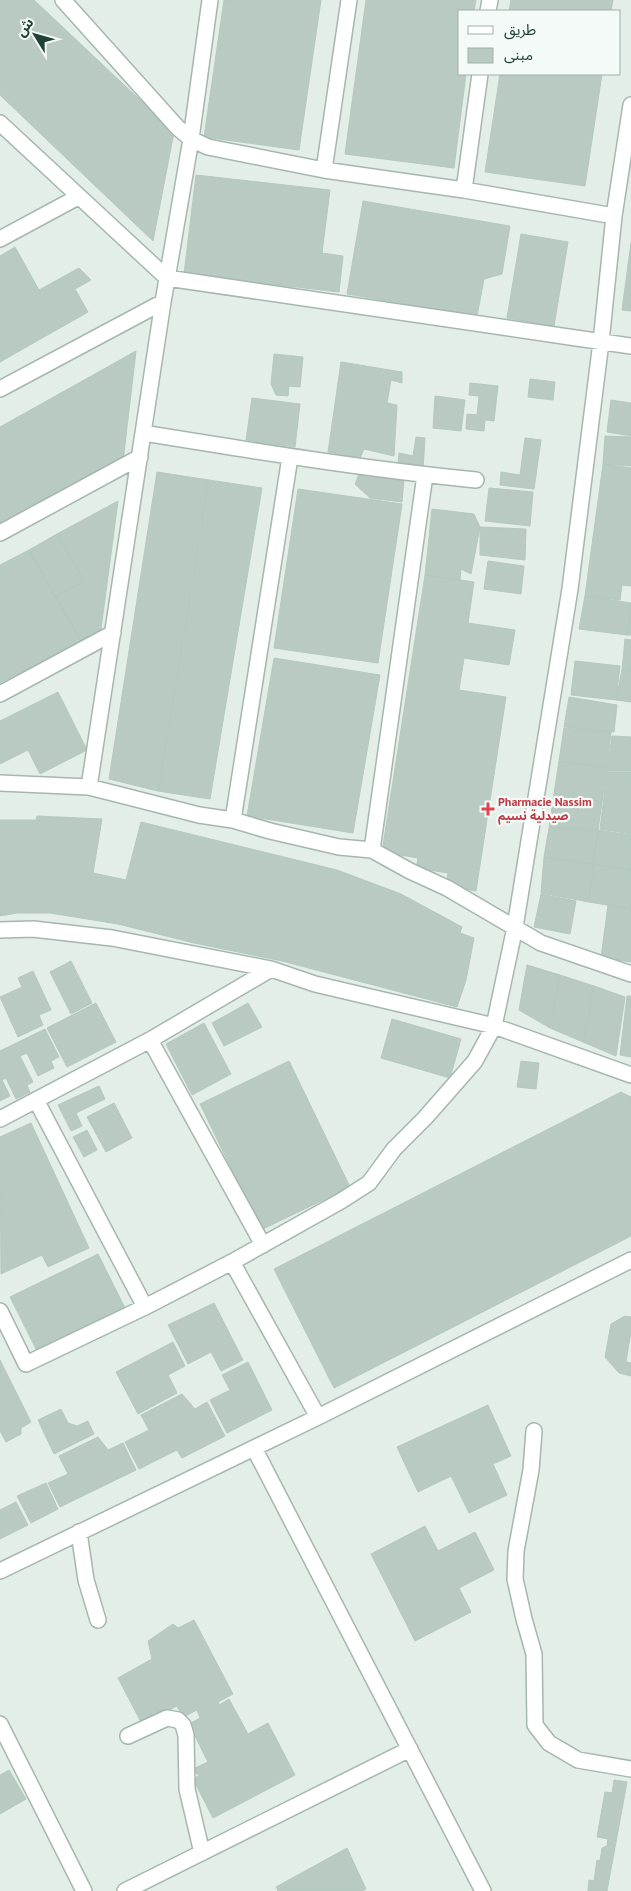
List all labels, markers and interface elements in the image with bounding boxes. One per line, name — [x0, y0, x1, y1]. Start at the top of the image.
north arrow — [10, 10, 60, 60]
legend — [458, 10, 621, 75]
text: ش — [12, 14, 38, 40]
text: طريق — [504, 20, 536, 40]
text: مبنى — [504, 45, 533, 64]
place label: Pharmacie Nassim صيدلية نسيم — [498, 794, 592, 825]
marker: Pharmacie Nassim صيدلية نسيم — [482, 803, 494, 815]

